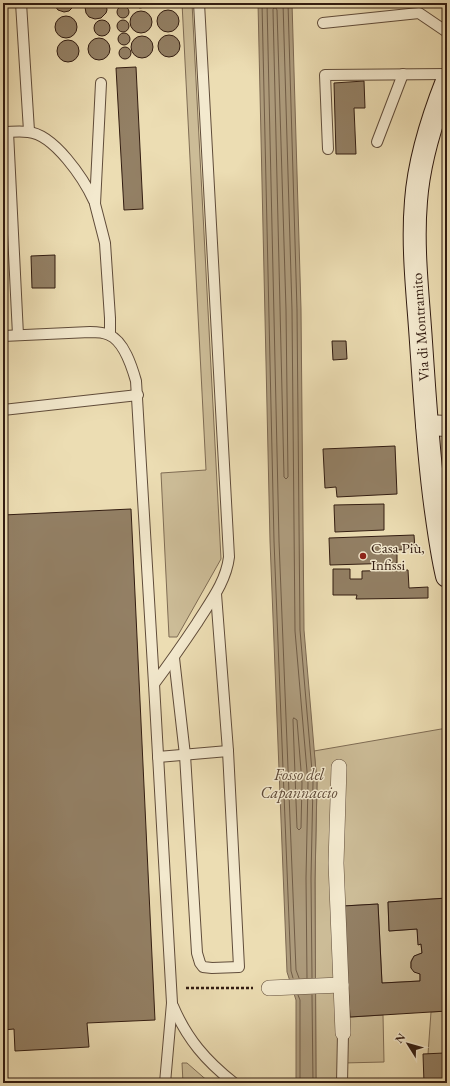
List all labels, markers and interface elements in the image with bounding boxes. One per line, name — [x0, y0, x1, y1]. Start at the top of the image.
street label: Via di Montramito — [407, 272, 433, 382]
place label: Casa Più, Infissi — [371, 538, 425, 574]
marker: Casa Più, Infissi — [358, 551, 368, 561]
water label: Fosso del Capannaccio — [261, 764, 338, 803]
north arrow — [388, 1024, 428, 1064]
text: N — [392, 1030, 408, 1046]

